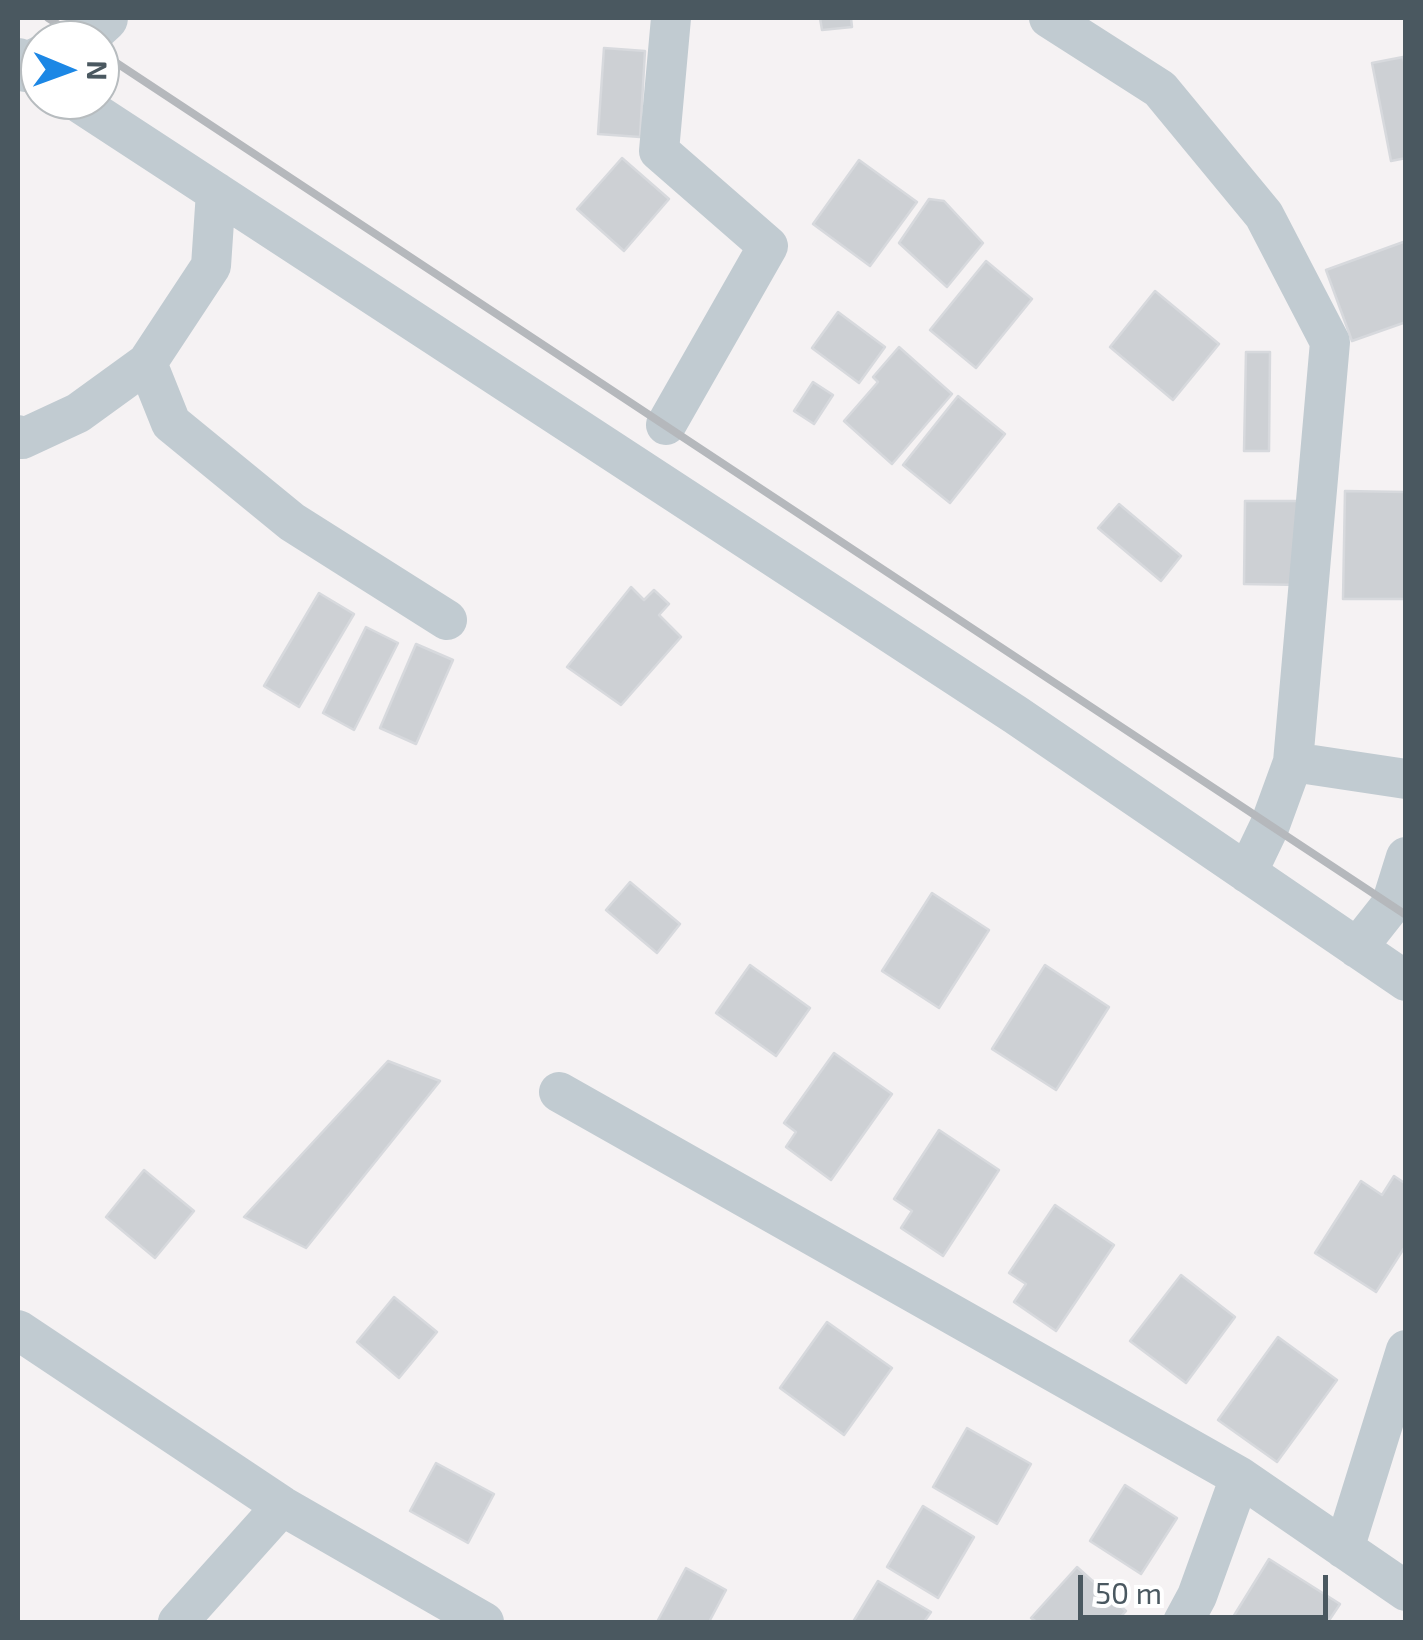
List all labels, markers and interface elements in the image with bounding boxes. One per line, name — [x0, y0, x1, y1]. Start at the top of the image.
north arrow — [20, 20, 120, 120]
text: N — [81, 60, 115, 81]
scale bar — [1083, 1555, 1333, 1617]
text: 50 m — [1095, 1574, 1162, 1610]

